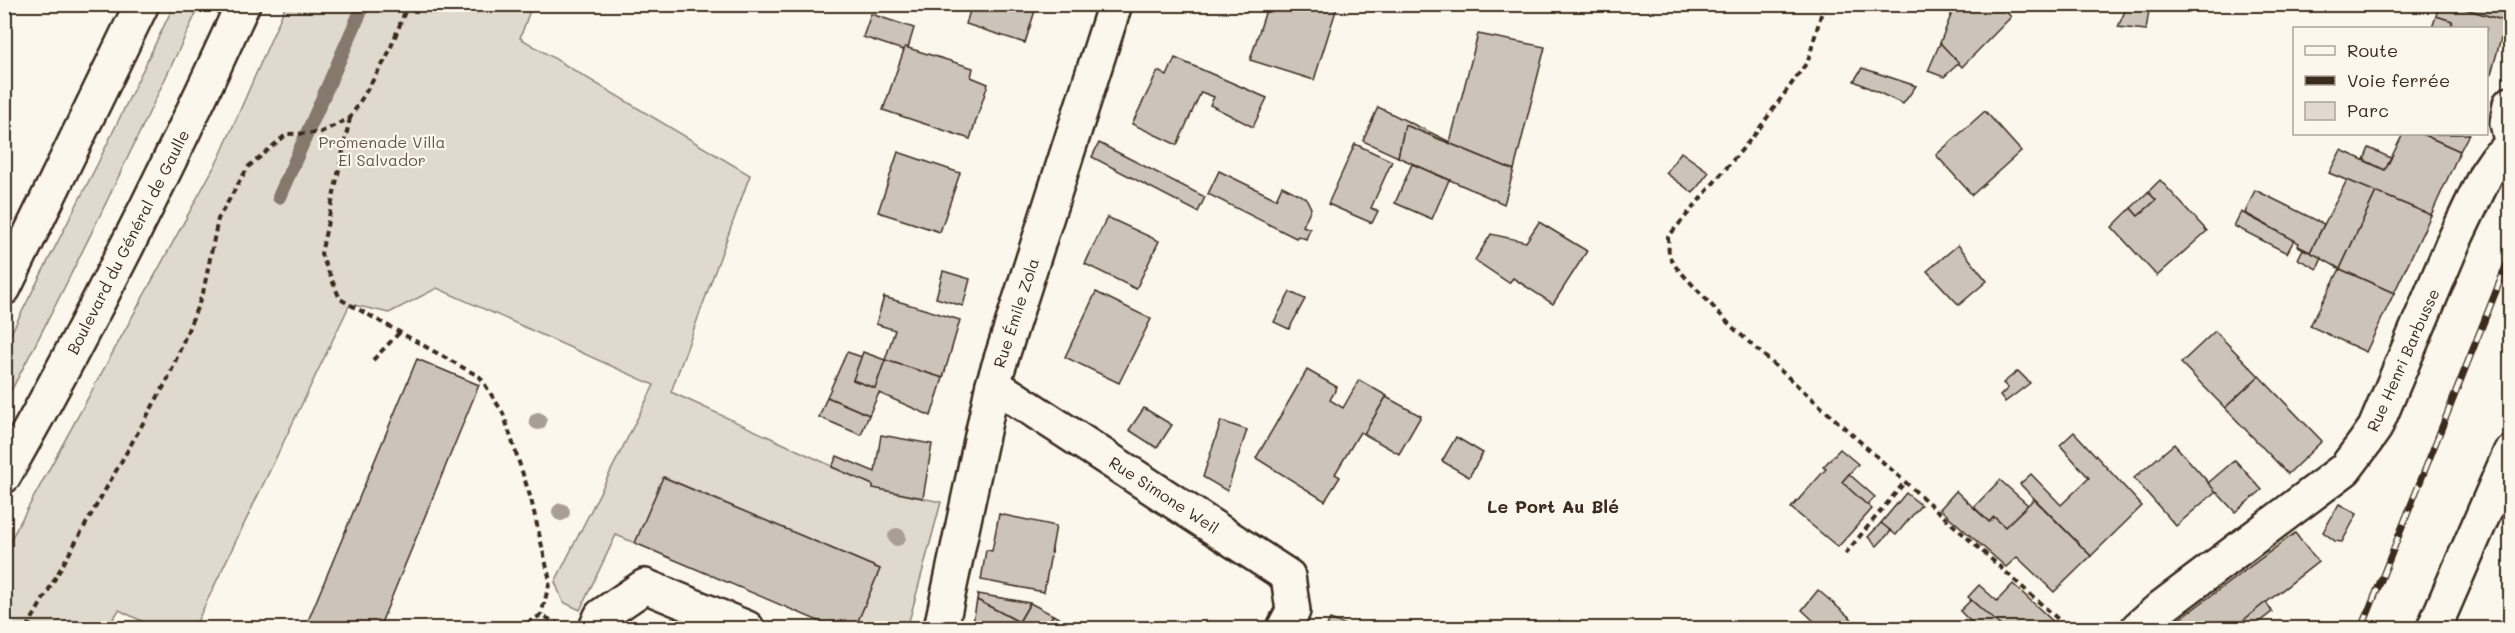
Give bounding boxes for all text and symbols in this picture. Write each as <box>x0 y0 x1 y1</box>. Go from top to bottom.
legend <box>2293 27 2488 135</box>
text: Route <box>2347 38 2398 62</box>
text: Voie ferrée <box>2347 68 2450 92</box>
text: Parc <box>2347 98 2389 122</box>
street label: Boulevard du Général de Gaulle <box>62 126 193 358</box>
park label: Promenade Villa El Salvador <box>318 131 446 170</box>
street label: Rue Émile Zola <box>988 255 1043 370</box>
street label: Rue Henri Barbusse <box>2362 285 2444 435</box>
street label: Rue Simone Weil <box>1105 451 1223 538</box>
district label: Le Port Au Blé <box>1487 494 1619 518</box>

